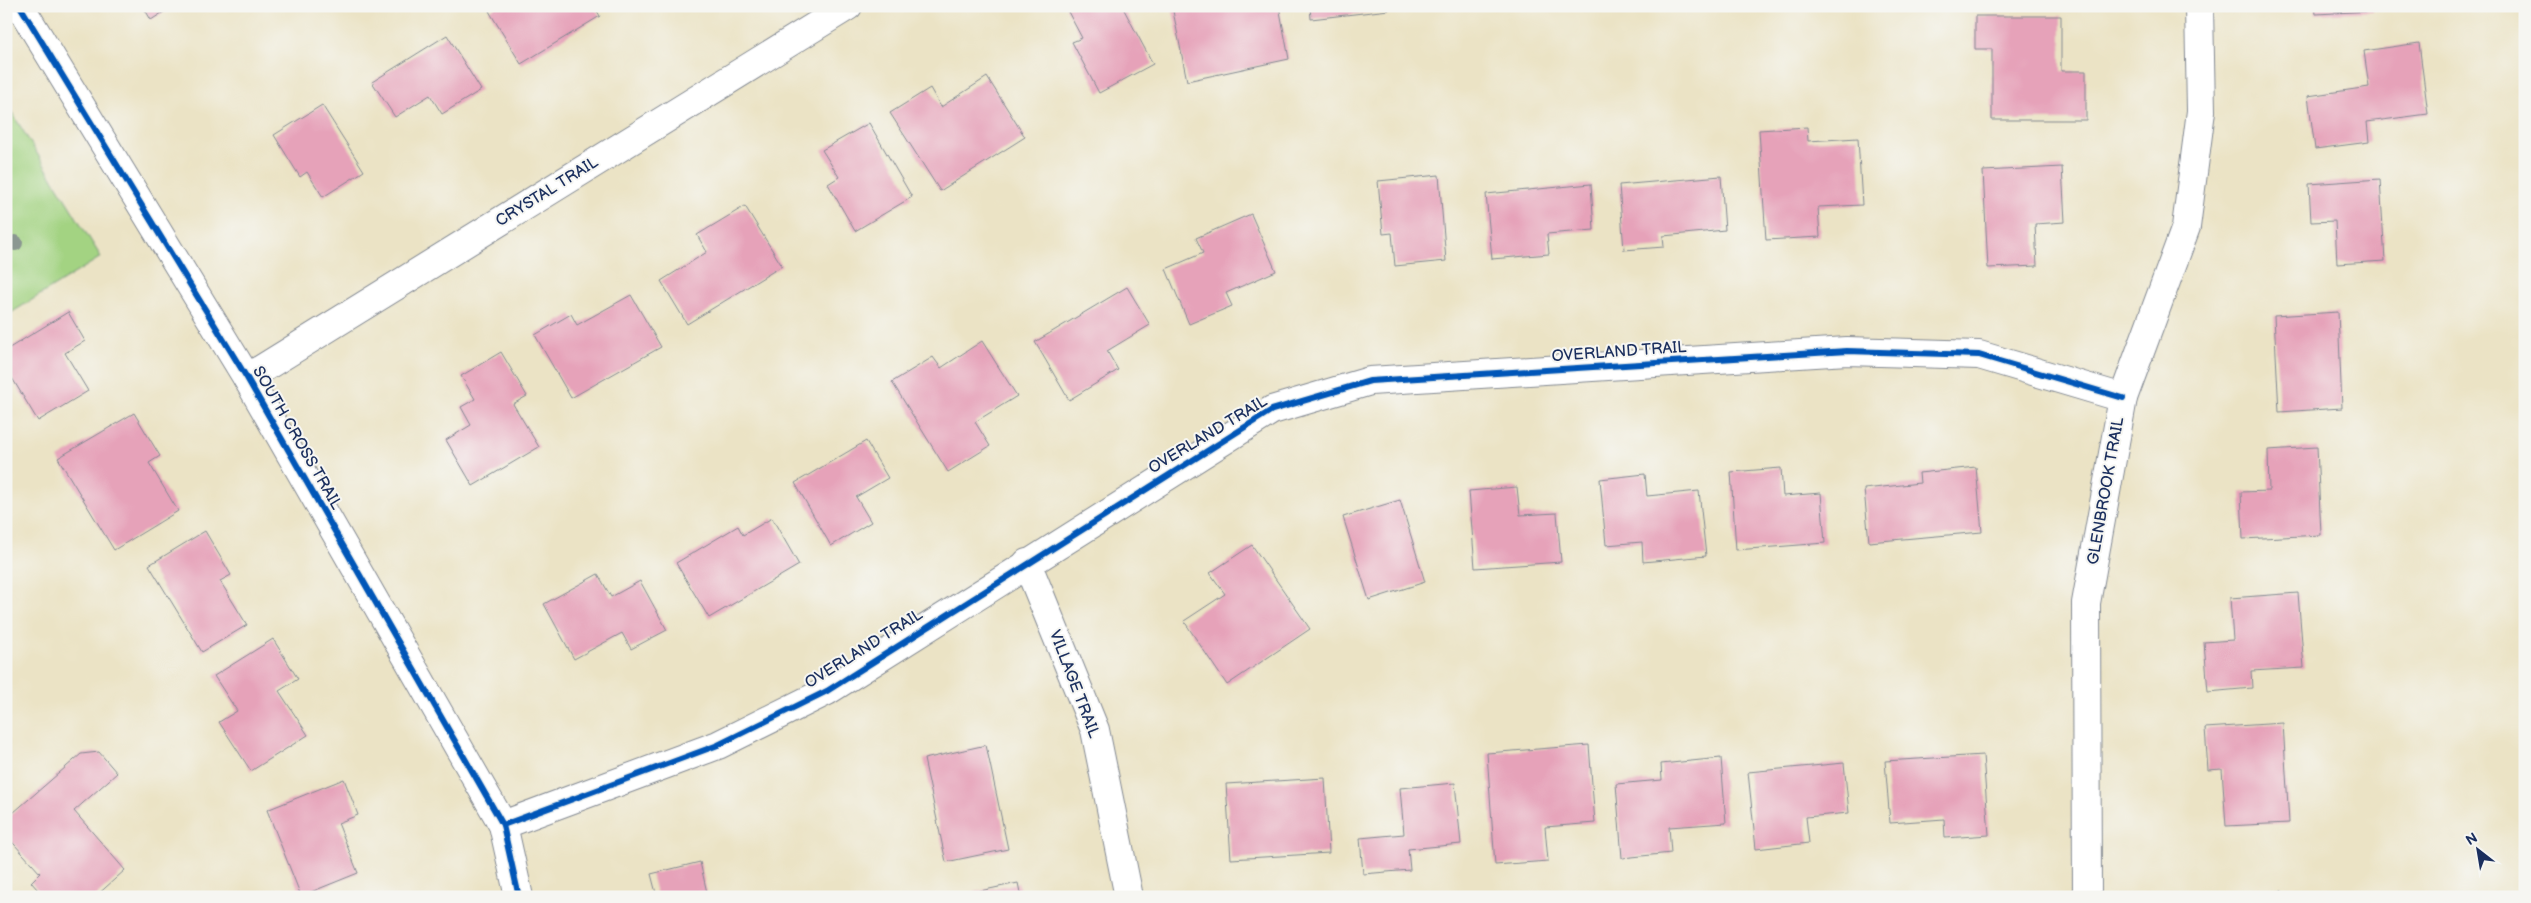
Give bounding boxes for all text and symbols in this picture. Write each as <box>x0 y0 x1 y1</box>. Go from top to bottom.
street label: CRYSTAL TRAIL <box>492 152 602 231</box>
street label: OVERLAND TRAIL <box>1551 338 1688 366</box>
street label: SOUTH CROSS TRAIL <box>248 363 346 514</box>
street label: OVERLAND TRAIL <box>1145 392 1271 478</box>
street label: GLENBROOK TRAIL <box>2084 415 2128 566</box>
street label: OVERLAND TRAIL <box>802 605 927 693</box>
street label: VILLAGE TRAIL <box>1045 627 1104 741</box>
north arrow <box>2454 826 2504 876</box>
text: N <box>2463 829 2480 849</box>

